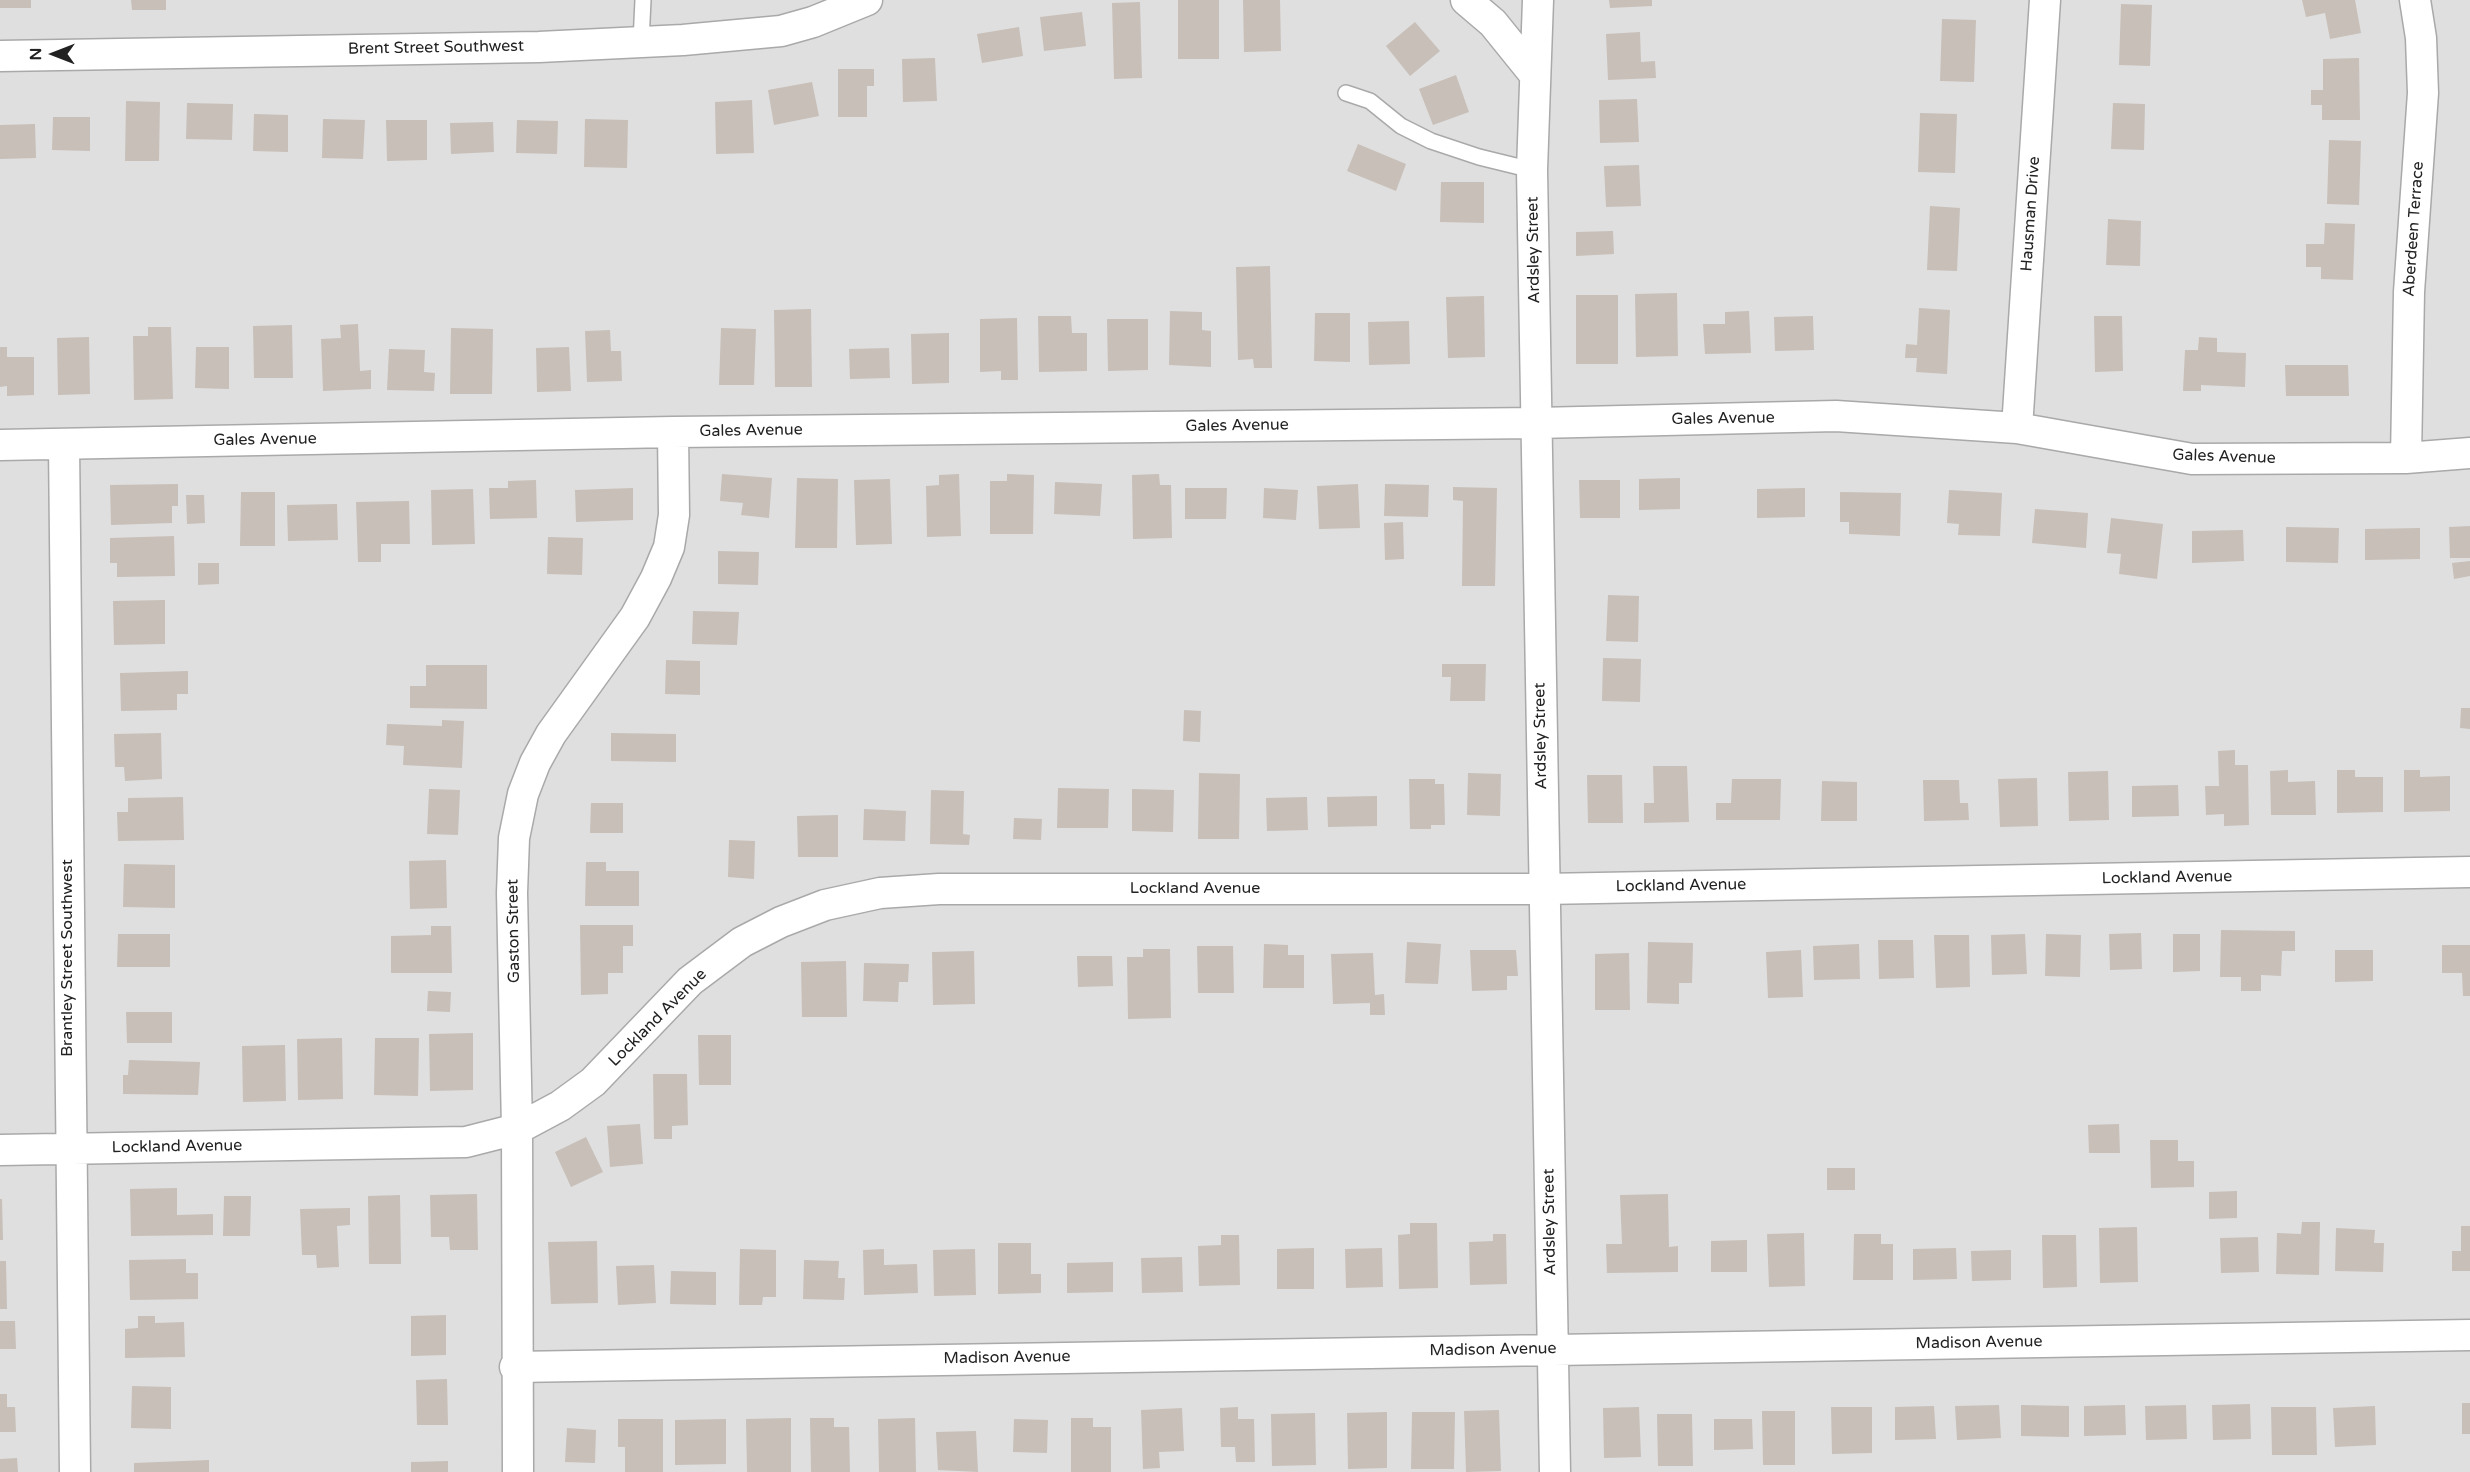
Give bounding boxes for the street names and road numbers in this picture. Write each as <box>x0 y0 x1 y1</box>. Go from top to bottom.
street label: Brent Street Southwest <box>348 37 524 59</box>
street label: Hausman Drive <box>2017 156 2045 272</box>
street label: Aberdeen Terrace <box>2400 161 2428 297</box>
street label: Ardsley Street <box>1523 196 1545 304</box>
street label: Gales Avenue <box>1671 409 1775 429</box>
street label: Gales Avenue <box>1185 416 1289 436</box>
street label: Gales Avenue <box>699 421 803 441</box>
street label: Gales Avenue <box>213 430 317 450</box>
street label: Gales Avenue <box>2172 446 2276 468</box>
street label: Ardsley Street <box>1530 682 1552 790</box>
street label: Brantley Street Southwest <box>58 859 78 1057</box>
street label: Lockland Avenue <box>2102 867 2232 889</box>
street label: Lockland Avenue <box>1616 875 1746 897</box>
street label: Gaston Street <box>503 879 525 983</box>
street label: Lockland Avenue <box>1130 879 1260 899</box>
street label: Lockland Avenue <box>605 965 711 1071</box>
street label: Lockland Avenue <box>112 1136 242 1158</box>
street label: Ardsley Street <box>1539 1168 1561 1276</box>
street label: Madison Avenue <box>1915 1332 2043 1354</box>
street label: Madison Avenue <box>1429 1339 1557 1361</box>
street label: Madison Avenue <box>943 1347 1071 1369</box>

